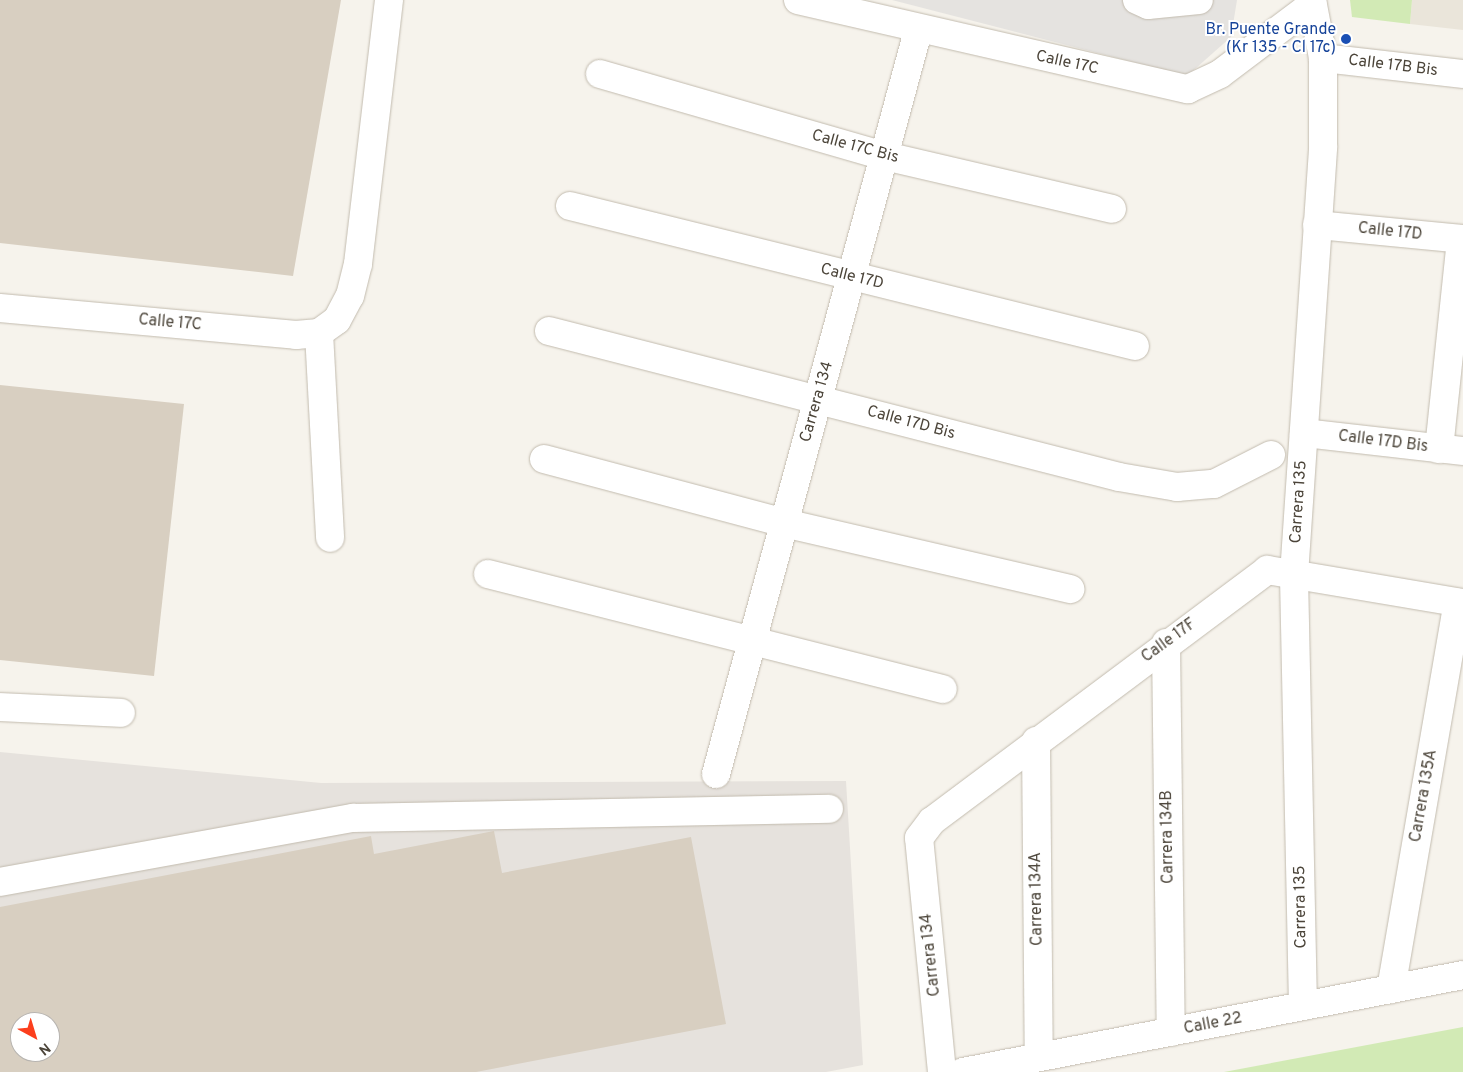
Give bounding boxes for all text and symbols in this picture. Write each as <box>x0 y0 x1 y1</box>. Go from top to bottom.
place label: Br. Puente Grande (Kr 135 - Cl 17c) <box>1205 20 1336 58</box>
marker: Br. Puente Grande (Kr 135 - Cl 17c) <box>1340 33 1352 45</box>
street label: Calle 17C <box>1034 47 1100 79</box>
street label: Calle 17B Bis <box>1347 51 1439 81</box>
street label: Calle 17C Bis <box>809 126 901 168</box>
street label: Calle 17D <box>1357 219 1423 245</box>
street label: Calle 17D <box>818 260 886 294</box>
street label: Calle 17C <box>138 311 202 335</box>
street label: Carrera 134 <box>796 359 838 445</box>
street label: Calle 17D Bis <box>865 402 957 444</box>
street label: Calle 17D Bis <box>1337 427 1429 457</box>
street label: Carrera 135 <box>1287 460 1311 544</box>
street label: Calle 17F <box>1138 615 1200 667</box>
street label: Carrera 135A <box>1406 748 1442 844</box>
street label: Carrera 134B <box>1158 790 1178 884</box>
street label: Carrera 134A <box>1027 852 1047 946</box>
street label: Carrera 135 <box>1291 865 1311 949</box>
street label: Carrera 134 <box>917 913 945 997</box>
street label: Calle 22 <box>1182 1009 1244 1039</box>
north arrow <box>10 1012 60 1062</box>
text: N <box>35 1038 53 1058</box>

